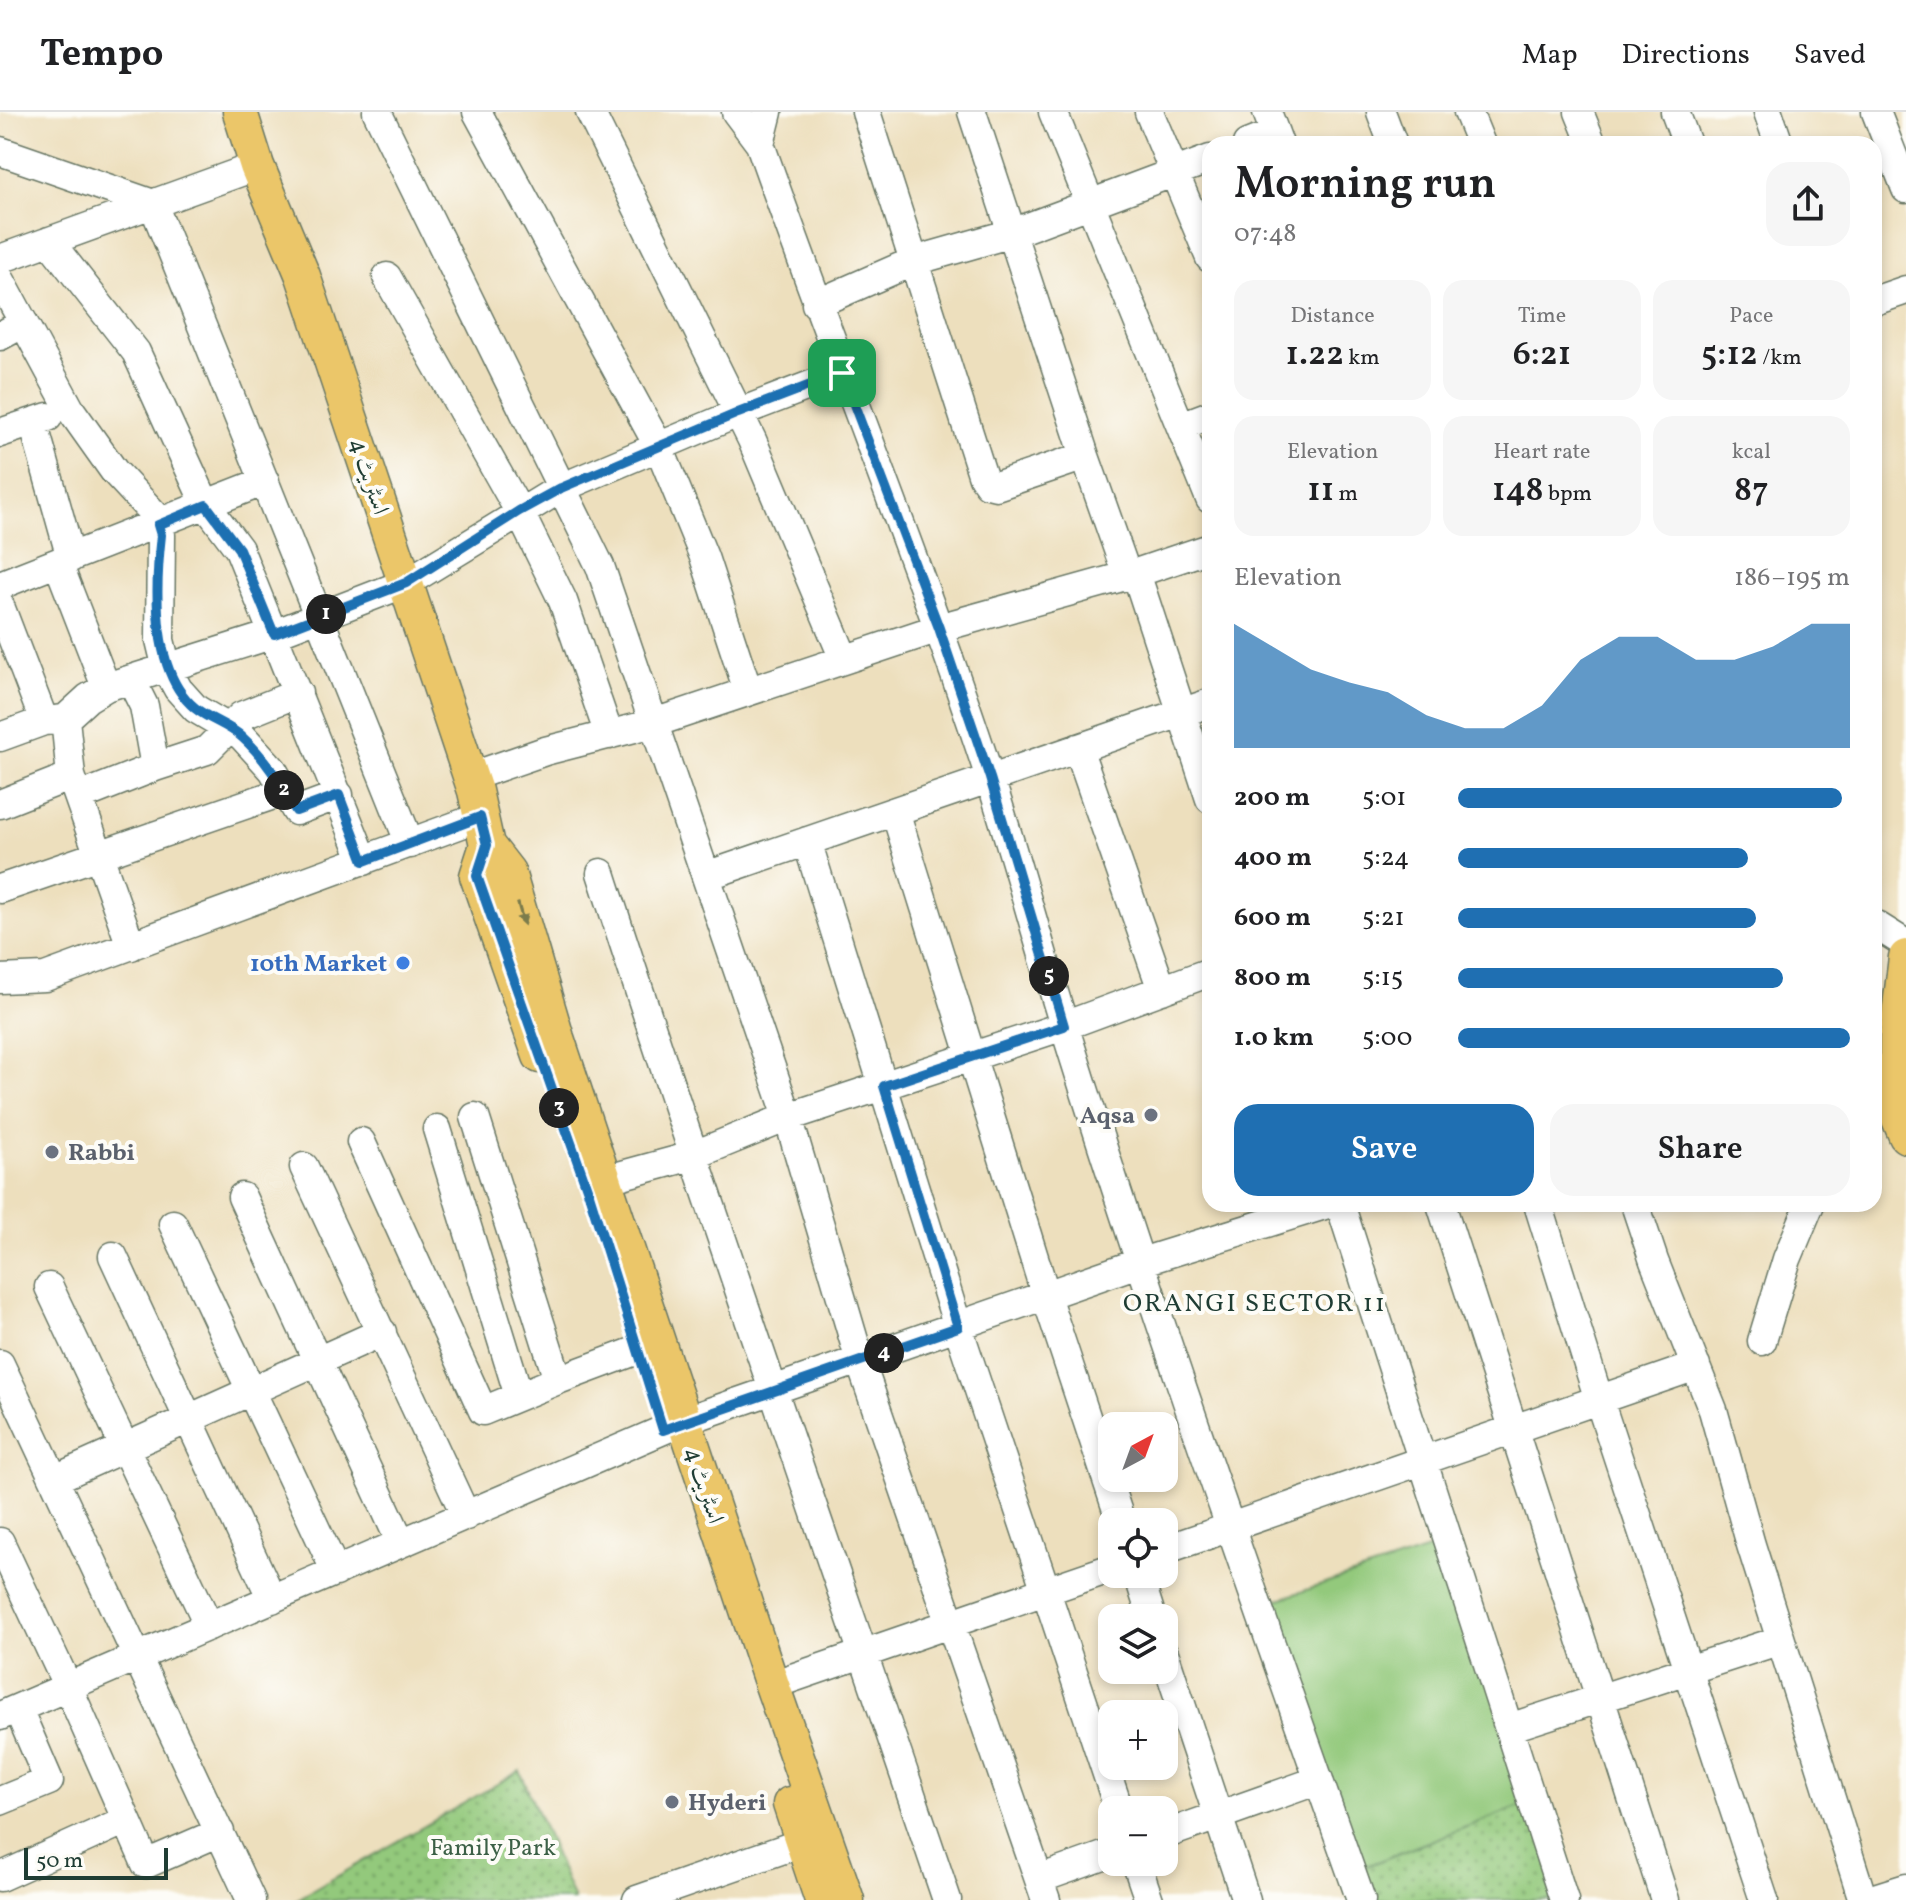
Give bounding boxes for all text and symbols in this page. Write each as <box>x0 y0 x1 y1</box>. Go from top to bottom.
text: Tempo <box>40 29 164 82</box>
text: Map <box>1522 36 1578 75</box>
text: Directions <box>1622 36 1750 75</box>
text: Saved <box>1794 36 1866 75</box>
text: Morning run <box>1234 155 1496 216</box>
button: share <box>1766 162 1850 246</box>
text: 07:48 <box>1234 216 1297 252</box>
text: Distance <box>1291 301 1375 332</box>
text: Time <box>1518 301 1566 332</box>
text: Pace <box>1729 301 1773 332</box>
text: 1.22 <box>1286 332 1344 379</box>
text: 6:21 <box>1513 332 1571 379</box>
text: 5:12 <box>1701 332 1758 379</box>
pin <box>808 339 876 407</box>
text: km <box>1344 343 1380 374</box>
text: /km <box>1758 343 1802 374</box>
icon: arrive <box>820 351 864 395</box>
street label: اسٹریٹ 4 <box>340 434 396 519</box>
text: Elevation <box>1287 437 1378 468</box>
text: Heart rate <box>1493 437 1591 468</box>
text: kcal <box>1732 437 1771 468</box>
text: 11 <box>1307 468 1334 515</box>
text: 148 <box>1492 468 1544 515</box>
text: 87 <box>1734 468 1769 515</box>
text: m <box>1334 479 1358 510</box>
text: bpm <box>1544 479 1592 510</box>
text: Elevation <box>1234 560 1342 596</box>
text: 186–195 m <box>1734 560 1850 596</box>
pin: 1 <box>306 594 346 634</box>
text: 1 <box>322 598 330 629</box>
pin: 2 <box>264 770 304 810</box>
text: 2 <box>278 774 290 805</box>
text: 200 m <box>1234 780 1310 816</box>
text: 5:01 <box>1362 780 1406 816</box>
text: 400 m <box>1234 840 1312 876</box>
text: 5:24 <box>1362 840 1409 876</box>
text: 600 m <box>1234 900 1311 936</box>
text: 5:21 <box>1362 900 1405 936</box>
one-way arrow <box>515 903 528 927</box>
place label: 10th Market <box>250 948 387 982</box>
marker: 10th Market <box>394 954 412 972</box>
pin: 5 <box>1029 956 1069 996</box>
text: 5 <box>1044 960 1054 991</box>
text: 800 m <box>1234 960 1311 996</box>
text: 5:15 <box>1362 960 1403 996</box>
text: 1.0 km <box>1234 1020 1314 1056</box>
text: 5:00 <box>1362 1020 1412 1056</box>
pin: 3 <box>539 1088 579 1128</box>
text: 3 <box>553 1092 565 1123</box>
place label: Aqsa <box>1080 1100 1135 1134</box>
button: Save <box>1234 1104 1534 1196</box>
button: Share <box>1550 1104 1850 1196</box>
marker: Aqsa <box>1142 1106 1160 1124</box>
place label: Rabbi <box>68 1137 135 1171</box>
marker: Rabbi <box>43 1143 61 1161</box>
district label: ORANGI SECTOR 11 <box>1123 1286 1387 1322</box>
pin: 4 <box>864 1333 904 1373</box>
text: 4 <box>877 1337 891 1368</box>
north arrow <box>1098 1412 1178 1492</box>
map controls <box>1098 1412 1178 1876</box>
street label: اسٹریٹ 4 <box>675 1443 731 1528</box>
button: locate <box>1098 1508 1178 1588</box>
button: layers <box>1098 1604 1178 1684</box>
button: + <box>1098 1700 1178 1780</box>
place label: Hyderi <box>688 1787 767 1821</box>
marker: Hyderi <box>663 1793 681 1811</box>
button: − <box>1098 1796 1178 1876</box>
park label: Family Park <box>430 1832 556 1866</box>
scale bar <box>24 1844 168 1880</box>
text: 50 m <box>36 1846 83 1877</box>

